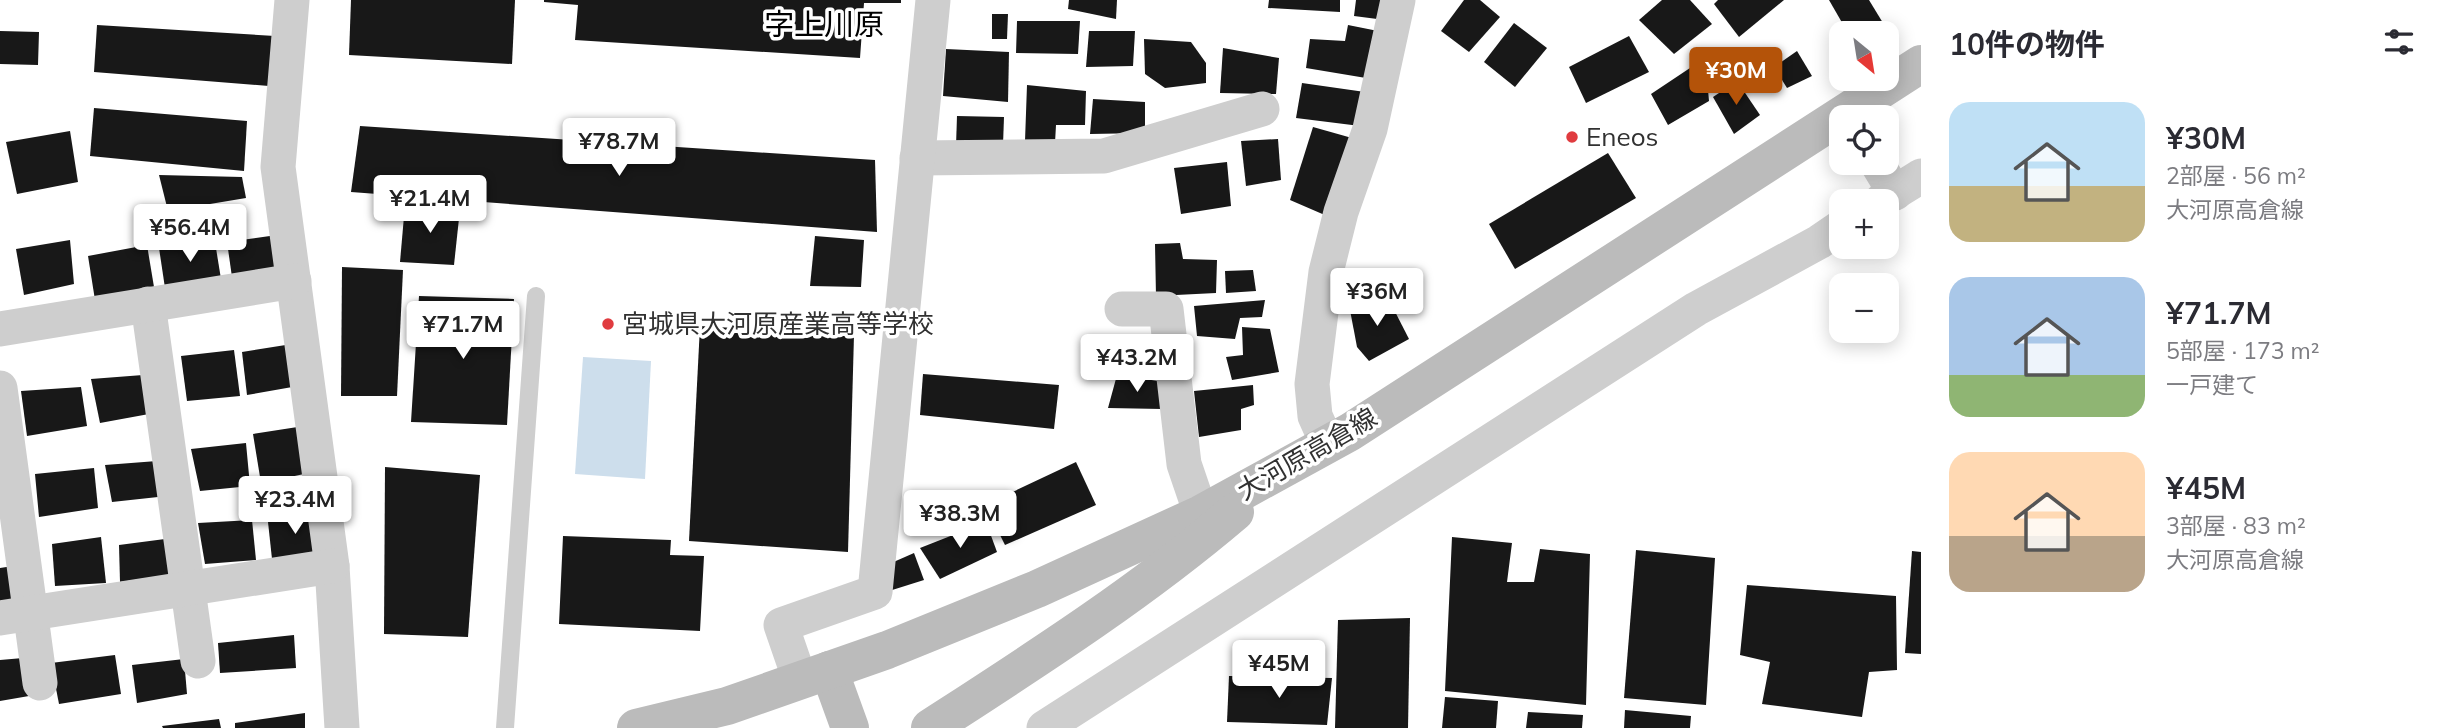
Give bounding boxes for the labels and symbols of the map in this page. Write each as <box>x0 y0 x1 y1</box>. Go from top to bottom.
district label: 字上川原 <box>764 5 884 43</box>
north arrow <box>1829 21 1899 91</box>
pin: ¥30M <box>1695 48 1777 107</box>
pin: ¥78.7M <box>562 118 676 178</box>
place label: Eneos <box>1586 120 1658 153</box>
marker: Eneos <box>1564 129 1580 145</box>
pin: ¥21.4M <box>373 176 487 235</box>
pin: ¥56.4M <box>133 204 247 264</box>
pin: ¥36M <box>1336 268 1418 328</box>
pin: ¥71.7M <box>406 302 520 361</box>
place label: 宮城県大河原産業高等学校 <box>622 307 934 340</box>
marker: 宮城県大河原産業高等学校 <box>600 316 616 332</box>
pin: ¥43.2M <box>1080 334 1194 394</box>
street label: 大河原高倉線 <box>1231 400 1383 507</box>
pin: ¥23.4M <box>238 476 352 536</box>
pin: ¥38.3M <box>903 490 1017 550</box>
pin: ¥45M <box>1238 640 1320 700</box>

